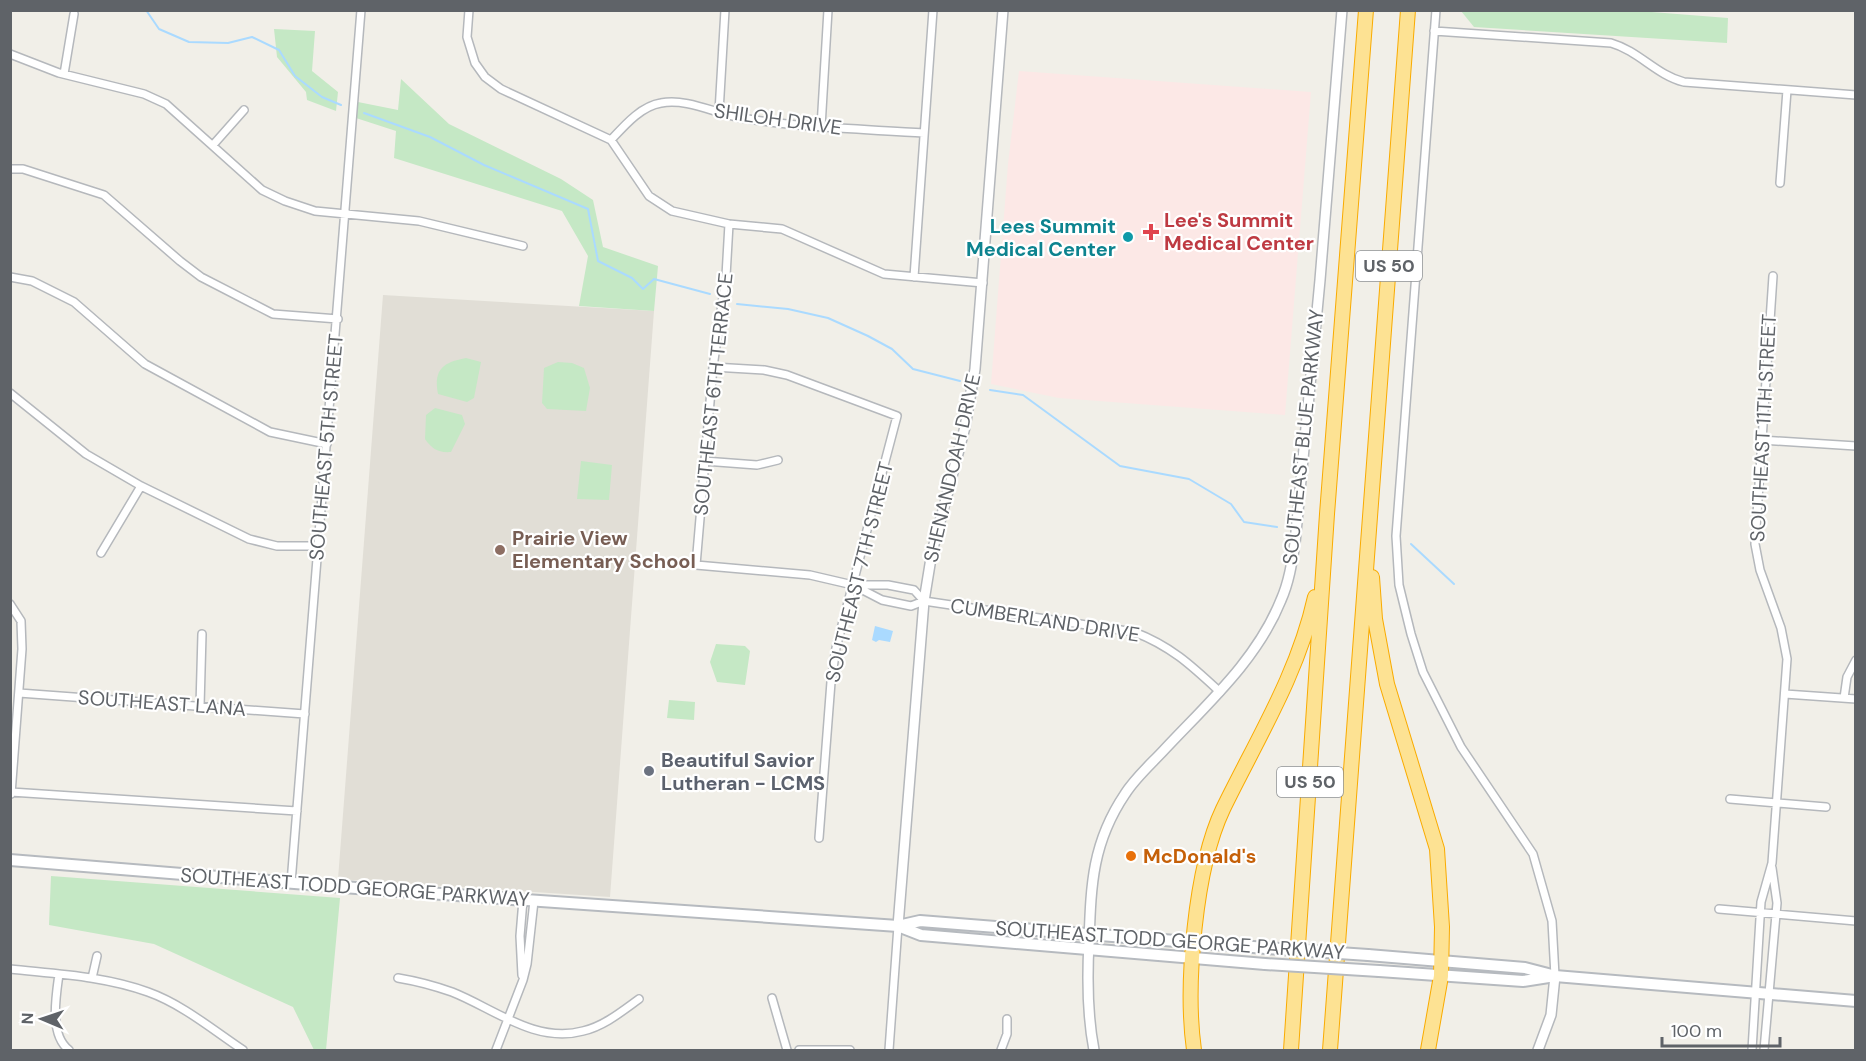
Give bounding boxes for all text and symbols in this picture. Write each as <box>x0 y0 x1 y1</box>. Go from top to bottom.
street label: SHILOH DRIVE <box>713 97 843 141</box>
place label: Lee's Summit Medical Center <box>1164 207 1314 256</box>
place label: Lees Summit Medical Center <box>966 213 1116 262</box>
marker: Lee's Summit Medical Center <box>1142 223 1160 241</box>
marker: Lees Summit Medical Center <box>1121 230 1135 244</box>
road number: US 50 <box>1356 251 1422 281</box>
street label: SOUTHEAST 6TH TERRACE <box>687 271 739 517</box>
street label: SOUTHEAST BLUE PARKWAY <box>1277 307 1329 566</box>
street label: SOUTHEAST 11TH STREET <box>1744 313 1782 543</box>
street label: SOUTHEAST 5TH STREET <box>303 332 349 562</box>
street label: SHENANDOAH DRIVE <box>918 371 986 565</box>
street label: SOUTHEAST 7TH STREET <box>819 459 899 685</box>
place label: Prairie View Elementary School <box>512 525 696 574</box>
marker: Prairie View Elementary School <box>493 543 507 557</box>
street label: CUMBERLAND DRIVE <box>949 592 1141 648</box>
street label: SOUTHEAST LANA <box>77 684 247 722</box>
place label: Beautiful Savior Lutheran - LCMS <box>661 747 825 796</box>
marker: Beautiful Savior Lutheran - LCMS <box>642 764 656 778</box>
road number: US 50 <box>1277 767 1343 797</box>
place label: McDonald's <box>1143 843 1256 869</box>
marker: McDonald's <box>1124 849 1138 863</box>
street label: SOUTHEAST TODD GEORGE PARKWAY <box>180 862 531 912</box>
street label: SOUTHEAST TODD GEORGE PARKWAY <box>995 915 1346 965</box>
north arrow <box>12 989 72 1049</box>
scale bar <box>1662 1010 1780 1048</box>
text: N <box>17 1012 38 1025</box>
text: 100 m <box>1671 1019 1722 1043</box>

